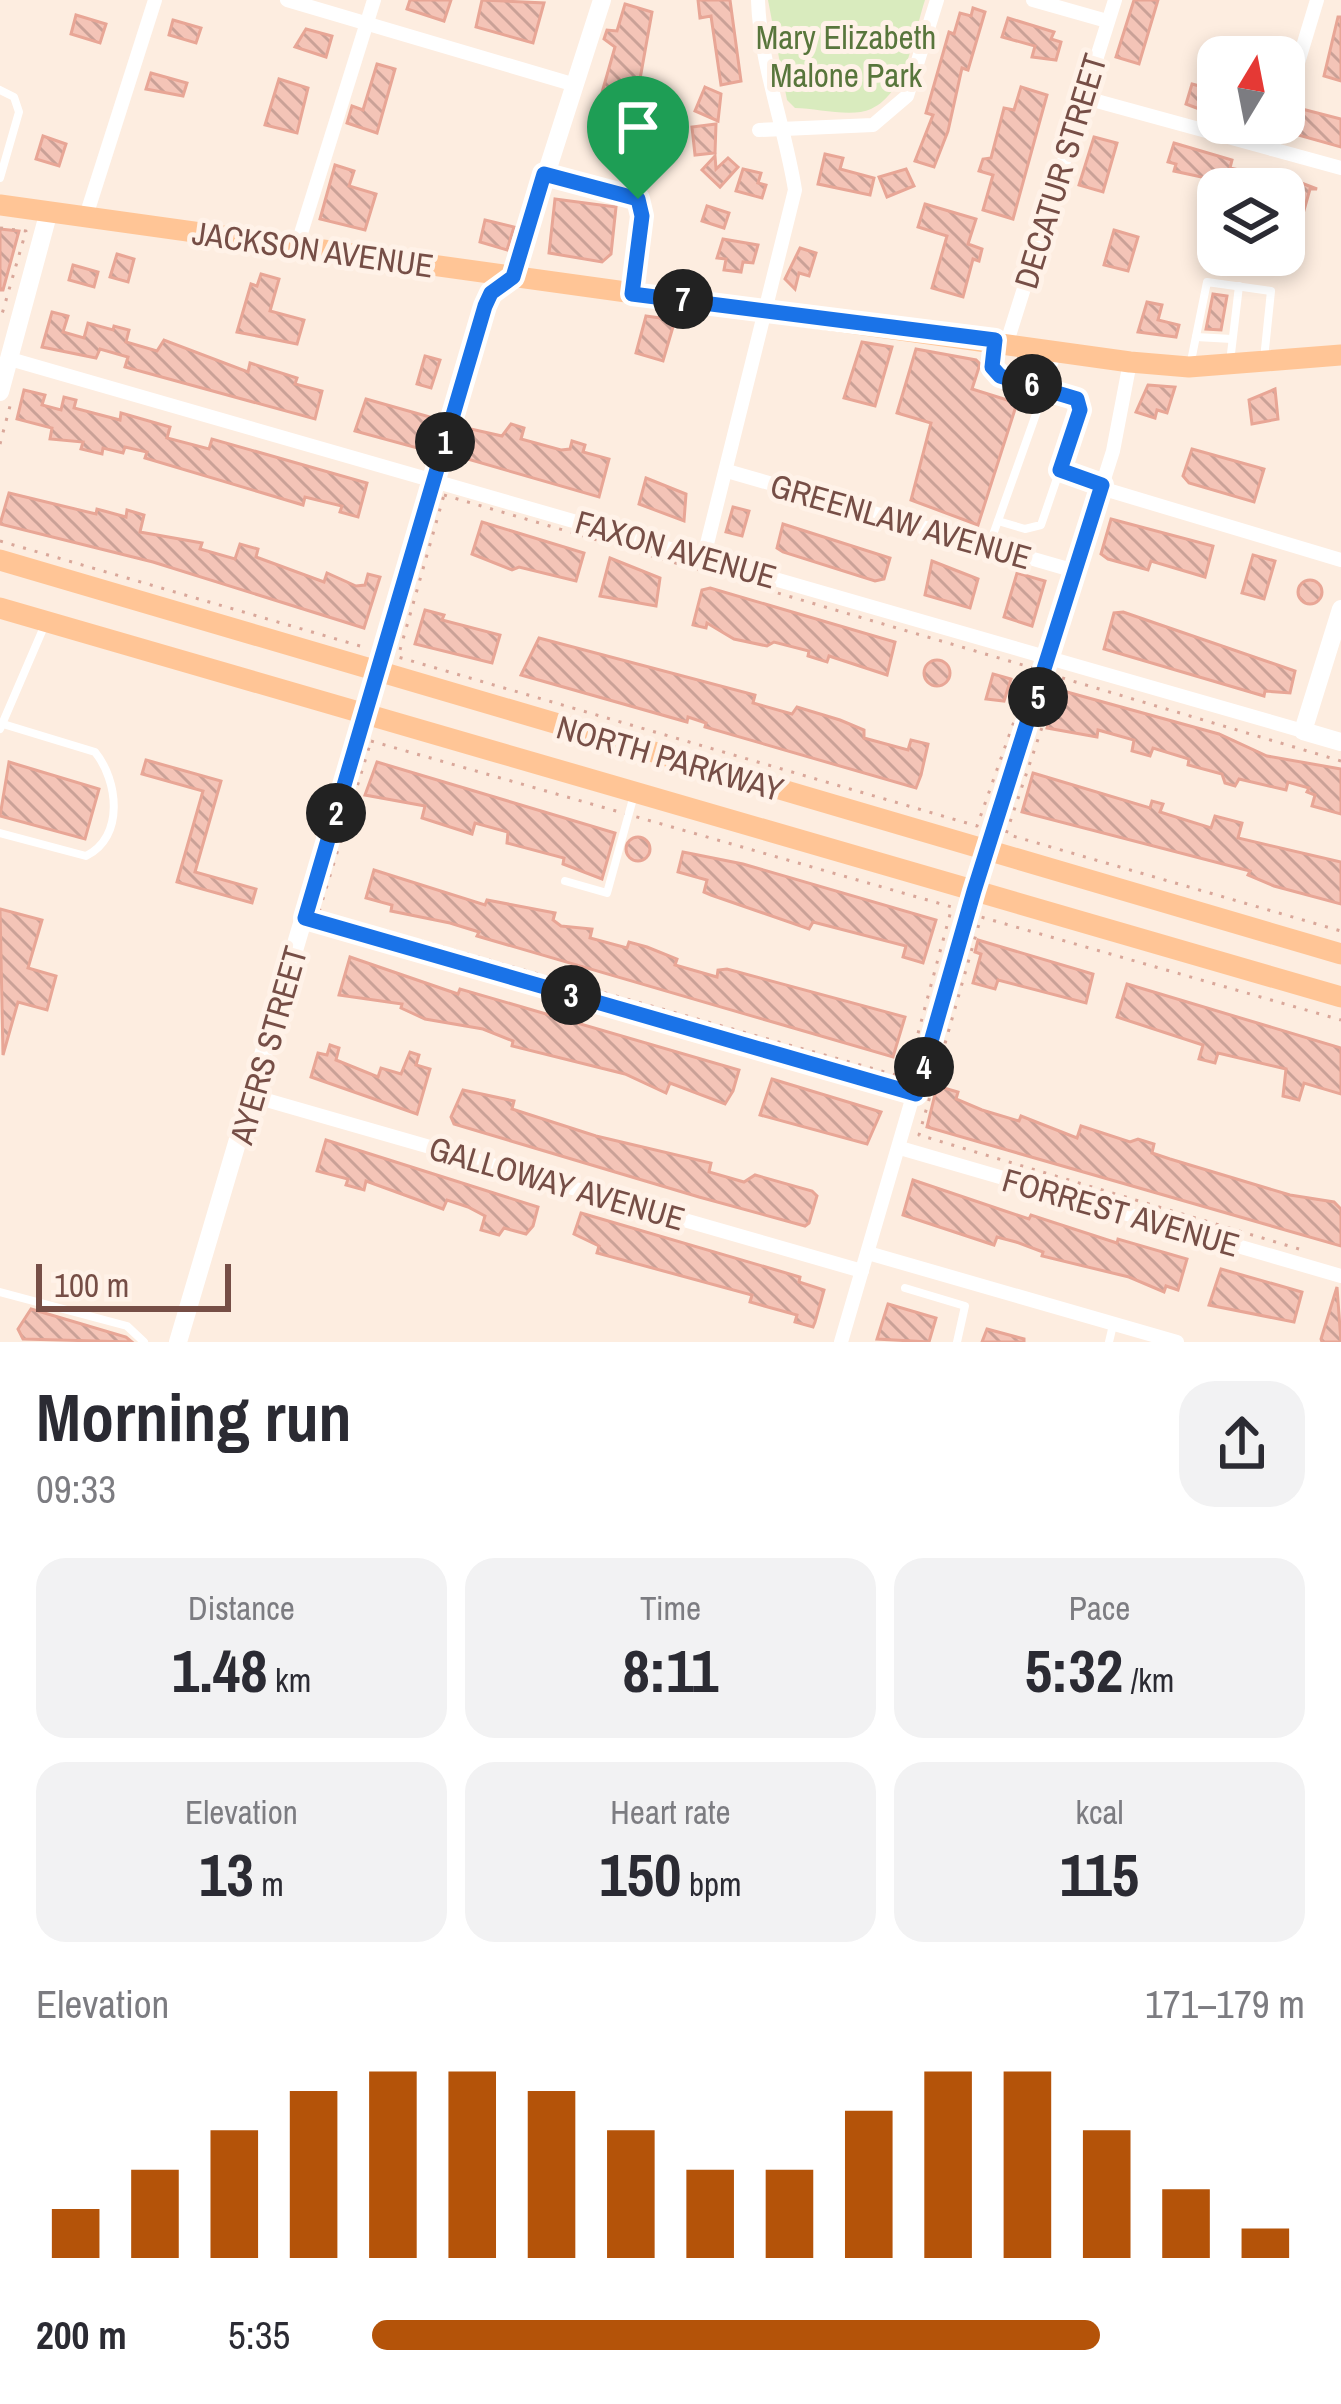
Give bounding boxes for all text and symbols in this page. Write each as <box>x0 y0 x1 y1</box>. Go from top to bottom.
park label: Mary Elizabeth Malone Park <box>756 15 936 97</box>
north arrow <box>1197 36 1305 144</box>
map controls <box>1197 36 1305 276</box>
street label: DECATUR STREET <box>1003 48 1117 294</box>
pin <box>587 76 689 199</box>
icon: arrive <box>605 94 671 160</box>
button: layers <box>1197 168 1305 276</box>
street label: JACKSON AVENUE <box>190 210 436 288</box>
pin: 7 <box>653 269 713 329</box>
text: 7 <box>675 277 691 321</box>
pin: 6 <box>1002 354 1062 414</box>
text: 6 <box>1024 362 1040 406</box>
pin: 1 <box>415 412 475 472</box>
text: 1 <box>437 420 453 464</box>
street label: GREENLAW AVENUE <box>766 463 1036 579</box>
street label: FAXON AVENUE <box>570 499 782 599</box>
pin: 5 <box>1008 667 1068 727</box>
text: 5 <box>1030 675 1046 719</box>
street label: NORTH PARKWAY <box>552 705 788 811</box>
pin: 2 <box>306 783 366 843</box>
text: 2 <box>328 791 344 835</box>
street label: AYERS STREET <box>218 941 317 1150</box>
pin: 3 <box>541 965 601 1025</box>
text: 3 <box>563 973 579 1017</box>
pin: 4 <box>894 1037 954 1097</box>
text: 4 <box>916 1045 932 1089</box>
street label: GALLOWAY AVENUE <box>424 1125 690 1241</box>
street label: FORREST AVENUE <box>998 1157 1244 1267</box>
scale bar <box>36 1258 231 1311</box>
text: 100 m <box>54 1263 129 1307</box>
text: Morning run <box>36 1373 352 1462</box>
button: share <box>1179 1381 1305 1507</box>
text: 09:33 <box>36 1463 116 1515</box>
text: Distance <box>188 1586 295 1630</box>
text: Time <box>640 1586 701 1630</box>
text: Pace <box>1069 1586 1130 1630</box>
text: 1.48 <box>172 1630 268 1711</box>
text: 8:11 <box>623 1630 718 1711</box>
text: 5:32 <box>1025 1630 1123 1711</box>
text: km <box>268 1658 311 1702</box>
text: /km <box>1123 1658 1174 1702</box>
text: Elevation <box>185 1790 298 1834</box>
text: Heart rate <box>610 1790 731 1834</box>
text: kcal <box>1075 1790 1124 1834</box>
text: 13 <box>199 1834 254 1915</box>
text: 150 <box>599 1834 681 1915</box>
text: 115 <box>1060 1834 1139 1915</box>
text: m <box>254 1862 284 1906</box>
text: bpm <box>681 1862 742 1906</box>
text: Elevation <box>36 1978 169 2030</box>
text: 171–179 m <box>1145 1978 1305 2030</box>
text: 200 m <box>36 2309 127 2361</box>
text: 5:35 <box>228 2309 290 2361</box>

